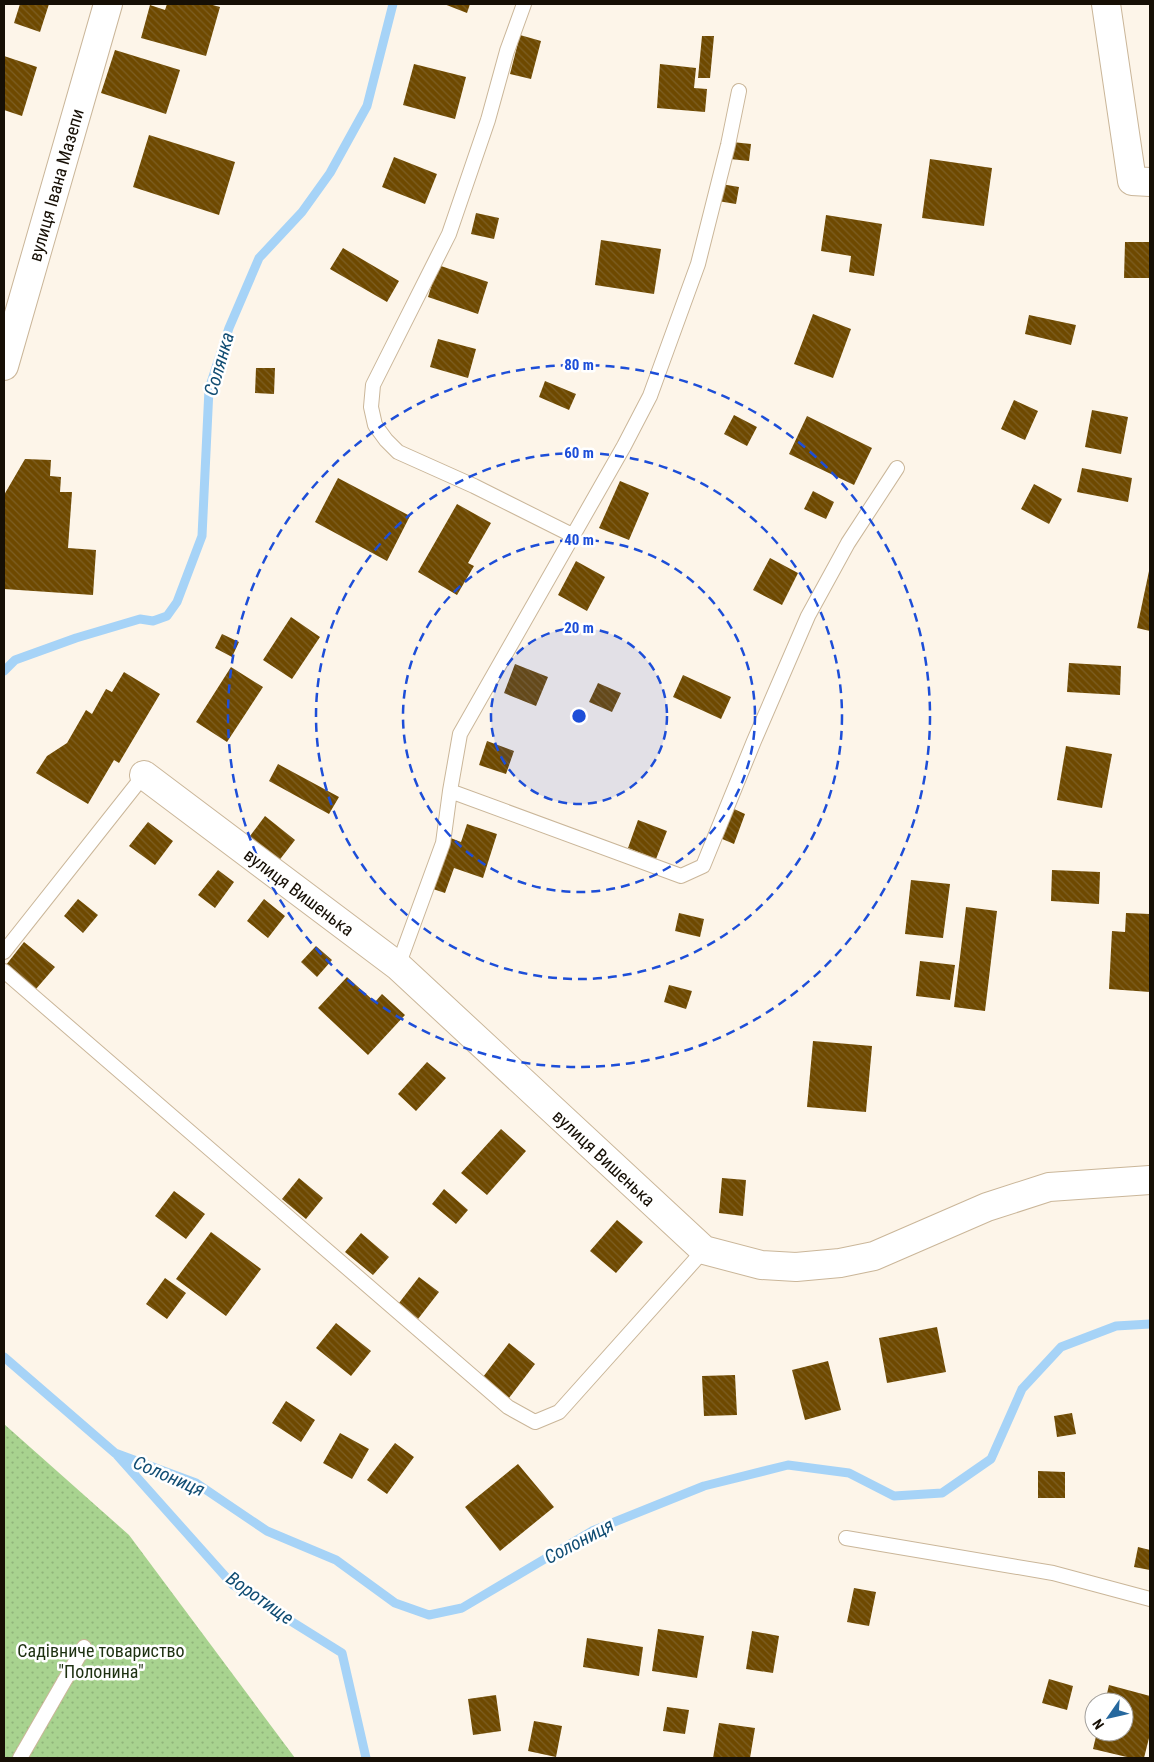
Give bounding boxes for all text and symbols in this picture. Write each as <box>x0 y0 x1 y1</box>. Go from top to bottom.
street label: вулиця Івана Мазепи <box>24 106 88 264</box>
water label: Солянка <box>199 330 239 398</box>
text: 80 m <box>564 356 594 374</box>
text: 60 m <box>564 444 594 462</box>
text: 40 m <box>564 531 594 549</box>
text: 20 m <box>564 619 594 637</box>
centre of rings <box>570 707 588 725</box>
street label: вулиця Вишенька <box>240 844 358 940</box>
street label: вулиця Вишенька <box>549 1105 659 1211</box>
water label: Солониця <box>130 1451 208 1501</box>
water label: Солониця <box>540 1513 618 1569</box>
water label: Воротище <box>222 1567 298 1629</box>
park label: Садівниче товариство "Полонина" <box>17 1640 185 1682</box>
north arrow <box>1084 1692 1134 1742</box>
text: N <box>1089 1716 1107 1732</box>

